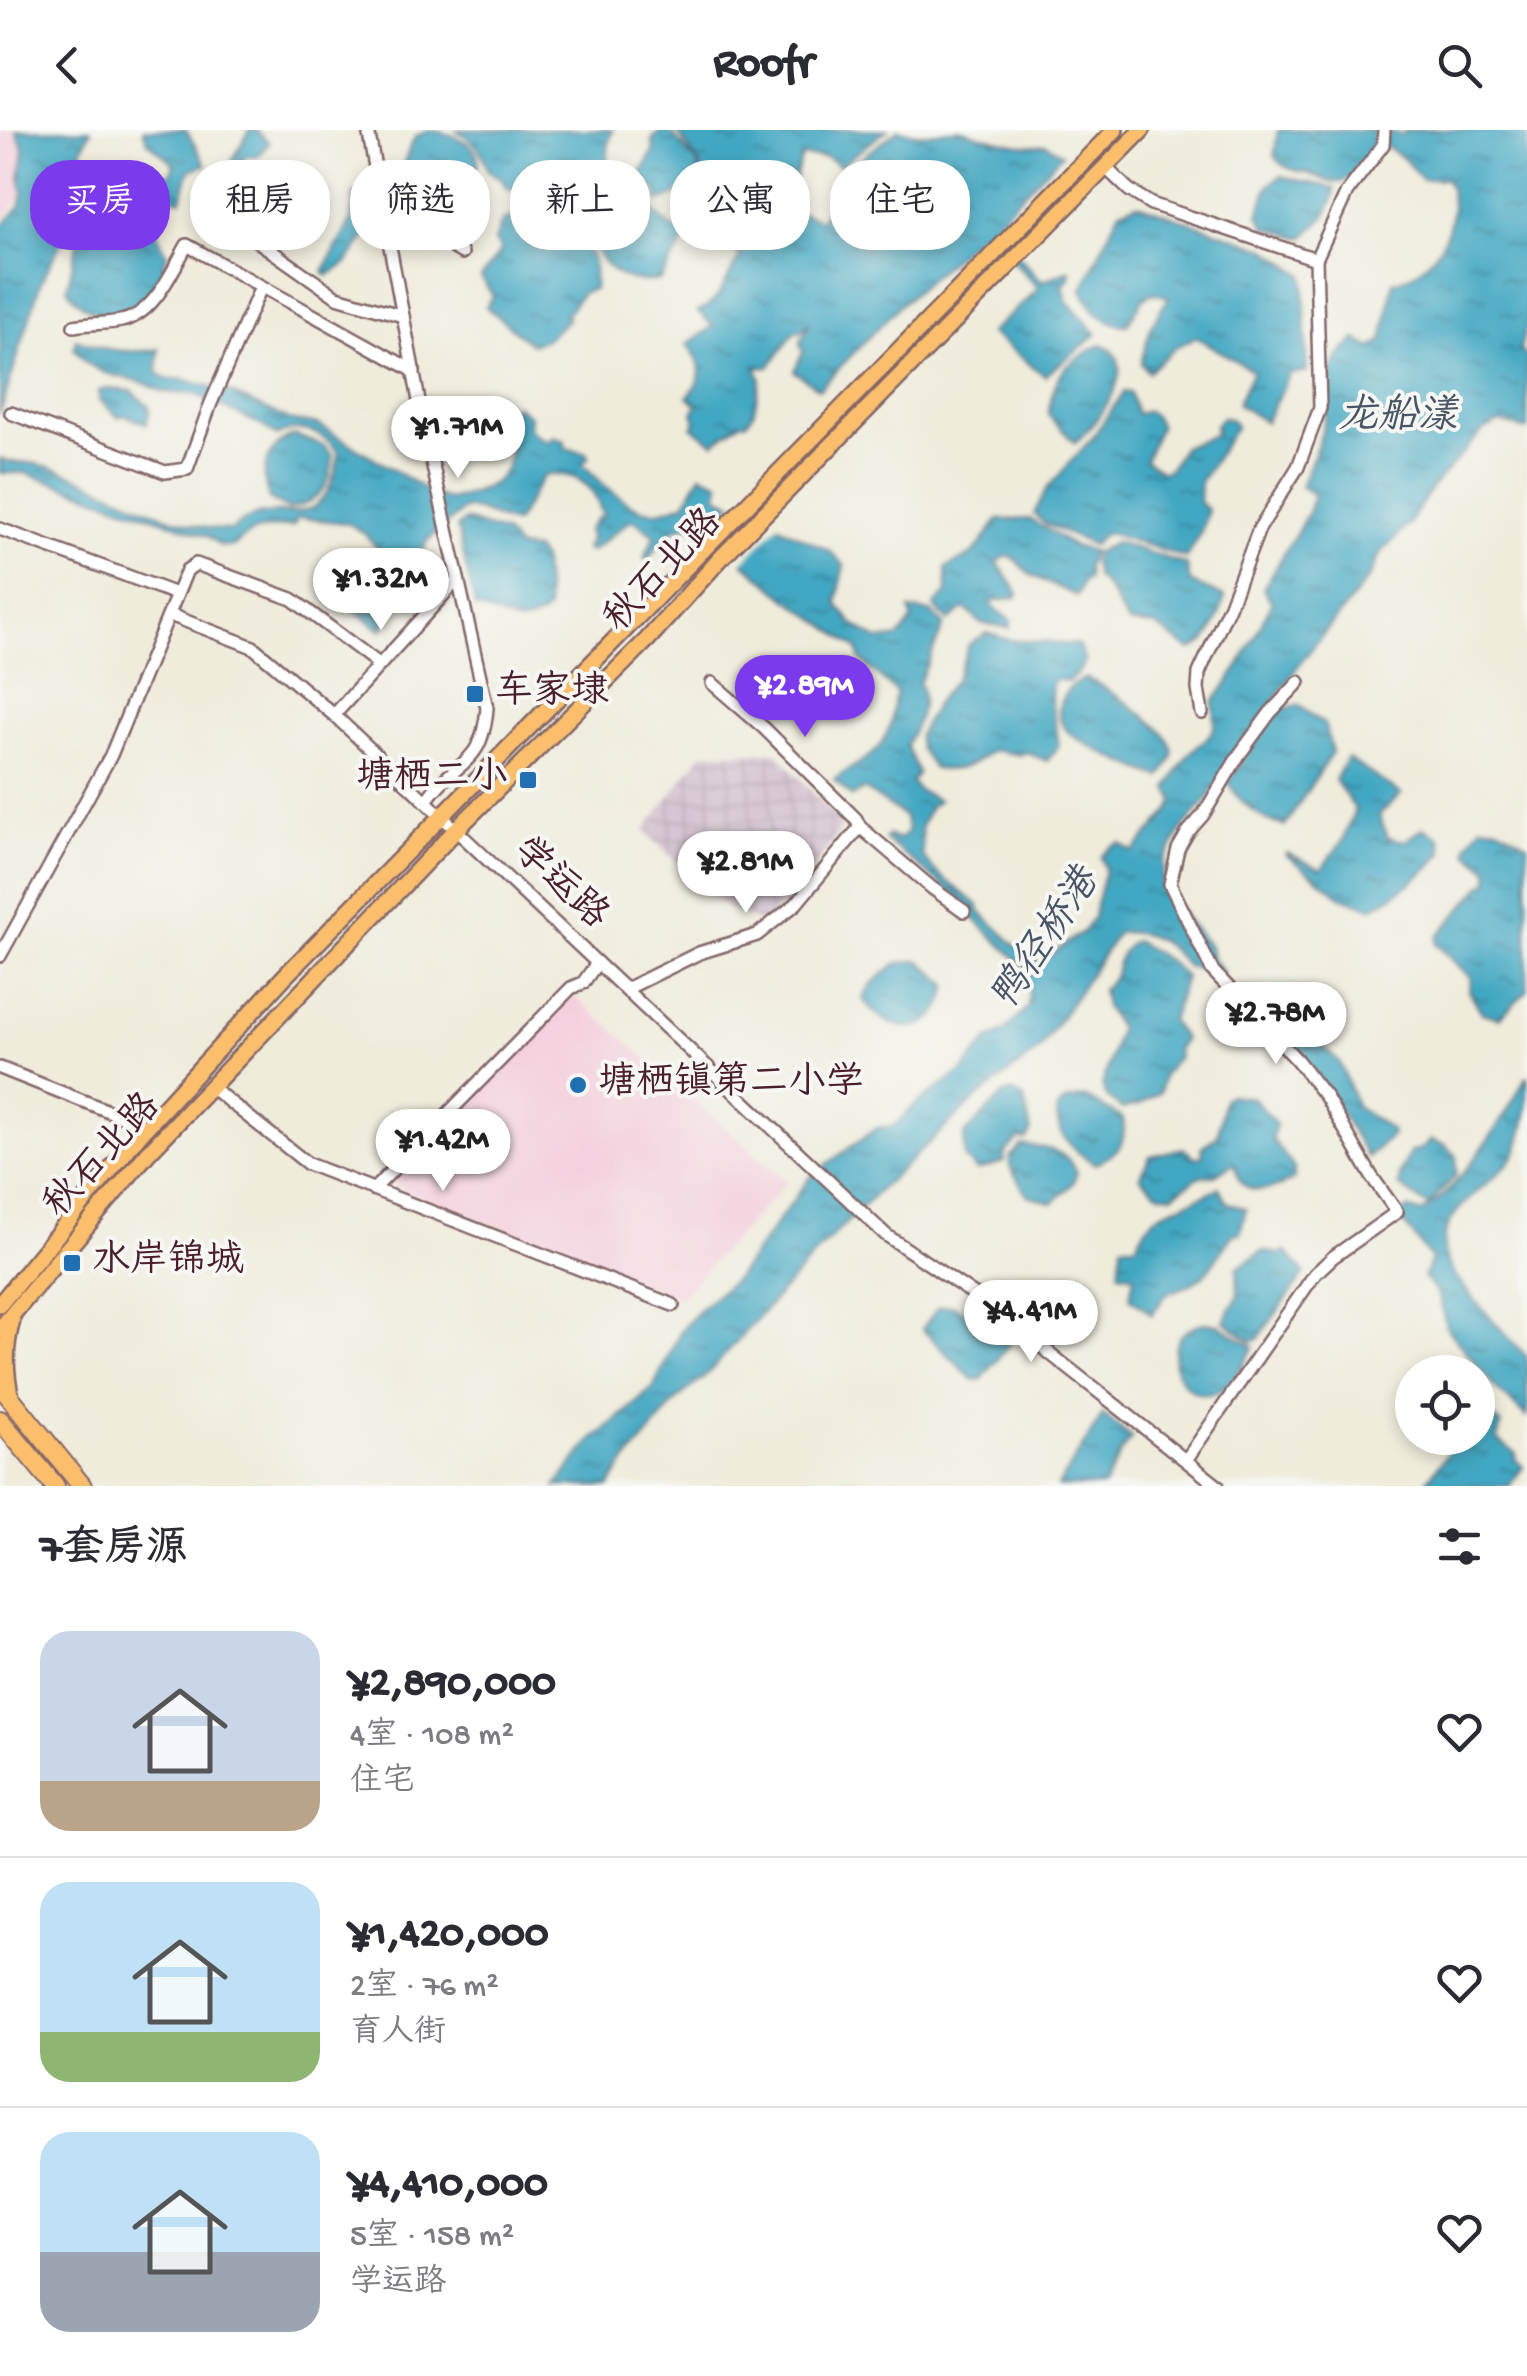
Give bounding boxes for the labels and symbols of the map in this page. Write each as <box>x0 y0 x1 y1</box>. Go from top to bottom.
water label: 龙船漾 <box>1338 393 1460 442</box>
pin: ¥1.71M <box>377 396 539 481</box>
street label: 秋石北路 <box>595 499 733 643</box>
pin: ¥1.32M <box>300 548 462 633</box>
pin: ¥2.89M <box>724 655 886 740</box>
place label: 车家埭 <box>495 669 609 716</box>
marker: 车家埭 <box>464 683 486 705</box>
place label: 塘栖二小 <box>356 756 508 802</box>
marker: 塘栖二小 <box>517 769 539 791</box>
street label: 学运路 <box>502 828 618 940</box>
pin: ¥2.81M <box>665 831 827 916</box>
water label: 鸭径桥港 <box>981 857 1113 1020</box>
pin: ¥2.78M <box>1195 982 1357 1067</box>
place label: 塘栖镇第二小学 <box>598 1060 864 1107</box>
marker: 塘栖镇第二小学 <box>567 1074 589 1096</box>
street label: 秋石北路 <box>35 1084 171 1228</box>
pin: ¥1.42M <box>362 1109 524 1194</box>
place label: 水岸锦城 <box>92 1239 244 1285</box>
marker: 水岸锦城 <box>61 1252 83 1274</box>
pin: ¥4.41M <box>950 1280 1112 1365</box>

